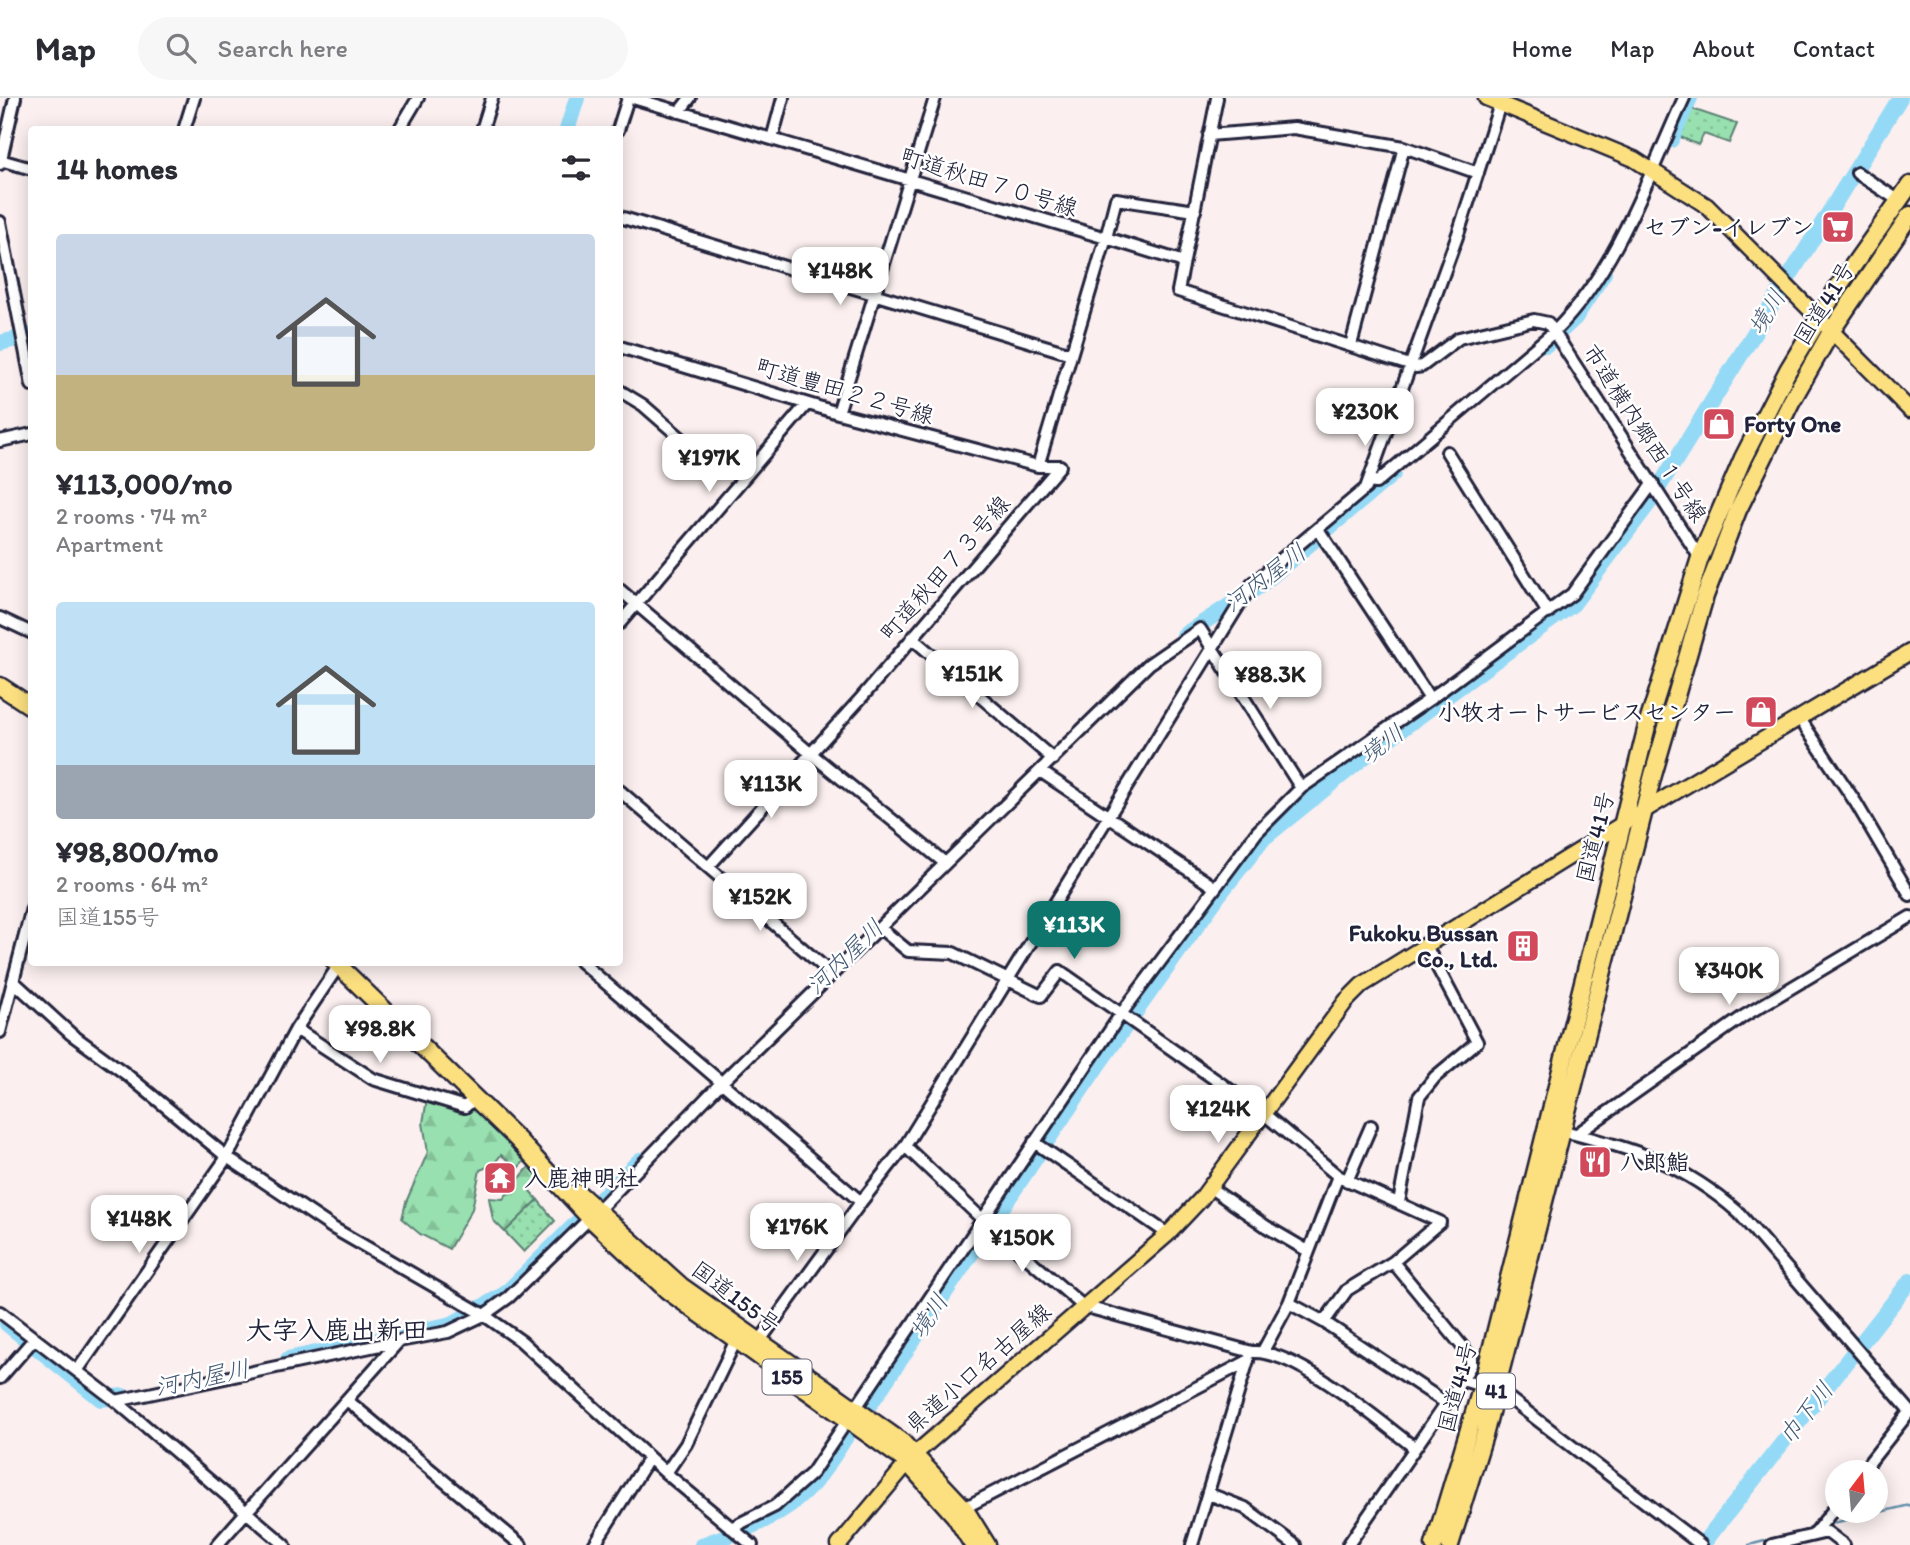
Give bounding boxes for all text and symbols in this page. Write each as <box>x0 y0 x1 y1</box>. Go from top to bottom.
search box <box>138 17 628 80</box>
text: Map <box>35 29 96 68</box>
icon: search <box>162 29 200 67</box>
text: Search here <box>218 32 348 64</box>
text: Home <box>1512 34 1572 63</box>
text: Map <box>1610 34 1654 63</box>
text: About <box>1692 34 1755 63</box>
text: Contact <box>1793 34 1875 63</box>
street label: 町道秋田７０号線 <box>897 142 1081 222</box>
icon: filters <box>557 149 595 187</box>
text: 14 homes <box>56 150 178 187</box>
supermarket icon: セブン-イレブン <box>1819 208 1857 246</box>
place label: セブン-イレブン <box>1644 213 1814 241</box>
pin: ¥148K <box>791 248 889 307</box>
text: ¥148K <box>808 256 872 284</box>
street label: 国道41号 <box>1787 256 1861 350</box>
icon: home <box>263 279 389 405</box>
water label: 境川 <box>1742 284 1792 340</box>
street label: 市道横内郷西１号線 <box>1577 339 1713 527</box>
street label: 町道豊田２２号線 <box>753 352 937 430</box>
pin: ¥230K <box>1316 388 1414 448</box>
text: ¥230K <box>1332 397 1398 425</box>
shop icon: Forty One <box>1700 405 1738 443</box>
place label: Forty One <box>1744 410 1841 438</box>
pin: ¥197K <box>660 434 758 494</box>
text: ¥197K <box>678 443 740 471</box>
text: ¥113,000/mo <box>56 465 233 502</box>
street label: 町道秋田７３号線 <box>874 489 1016 647</box>
text: 2 rooms · 74 m² <box>56 502 208 530</box>
text: Apartment <box>56 530 163 558</box>
water label: 河内屋川 <box>1218 537 1312 618</box>
icon: home <box>263 647 389 773</box>
pin: ¥151K <box>923 650 1021 710</box>
pin: ¥88.3K <box>1213 652 1327 711</box>
text: ¥151K <box>942 659 1003 687</box>
text: ¥88.3K <box>1235 660 1305 688</box>
shop icon: 小牧オートサービスセンター <box>1742 693 1780 731</box>
place label: 小牧オートサービスセンター <box>1437 698 1736 726</box>
water label: 境川 <box>1354 718 1410 770</box>
pin: ¥113K <box>722 760 820 820</box>
text: ¥113K <box>740 769 802 797</box>
street label: 国道41号 <box>1570 788 1620 886</box>
text: ¥98,800/mo <box>56 833 219 870</box>
text: 2 rooms · 64 m² <box>56 870 208 898</box>
pin: ¥152K <box>711 874 809 933</box>
text: ¥152K <box>729 882 791 910</box>
pin: ¥113K <box>1025 902 1123 961</box>
text: 国道155号 <box>56 903 160 931</box>
text: ¥113K <box>1043 910 1105 938</box>
water label: 河内屋川 <box>800 913 889 1000</box>
place label: Fukoku Bussan Co., Ltd. <box>1349 919 1499 973</box>
building icon: Fukoku Bussan Co., Ltd. <box>1504 927 1542 965</box>
pin: ¥340K <box>1680 948 1778 1007</box>
text: ¥340K <box>1695 956 1763 984</box>
pin: ¥98.8K <box>323 1006 437 1065</box>
text: ¥98.8K <box>345 1014 415 1042</box>
pin: ¥124K <box>1169 1086 1267 1145</box>
text: ¥124K <box>1186 1094 1250 1122</box>
restaurant icon: 八郎鮨 <box>1576 1143 1614 1181</box>
place label: 八郎鮨 <box>1620 1148 1689 1176</box>
temple icon: 入鹿神明社 <box>481 1159 519 1197</box>
place label: 入鹿神明社 <box>524 1164 639 1192</box>
pin: ¥148K <box>90 1196 188 1255</box>
text: ¥148K <box>107 1204 171 1232</box>
pin: ¥176K <box>748 1204 846 1263</box>
text: ¥176K <box>766 1212 828 1240</box>
pin: ¥150K <box>973 1214 1071 1274</box>
text: ¥150K <box>990 1223 1054 1251</box>
street label: 国道155号 <box>686 1255 786 1339</box>
water label: 境川 <box>903 1288 954 1344</box>
street label: 県道小口名古屋線 <box>899 1297 1057 1439</box>
district label: 大字入鹿出新田 <box>246 1314 428 1346</box>
street label: 国道41号 <box>1431 1338 1483 1436</box>
water label: 河内屋川 <box>152 1353 252 1402</box>
road number: 155 <box>762 1360 812 1394</box>
road number: 41 <box>1477 1374 1515 1408</box>
water label: 巾下川 <box>1772 1375 1839 1450</box>
north arrow <box>1825 1460 1888 1522</box>
map controls <box>1825 1460 1888 1523</box>

